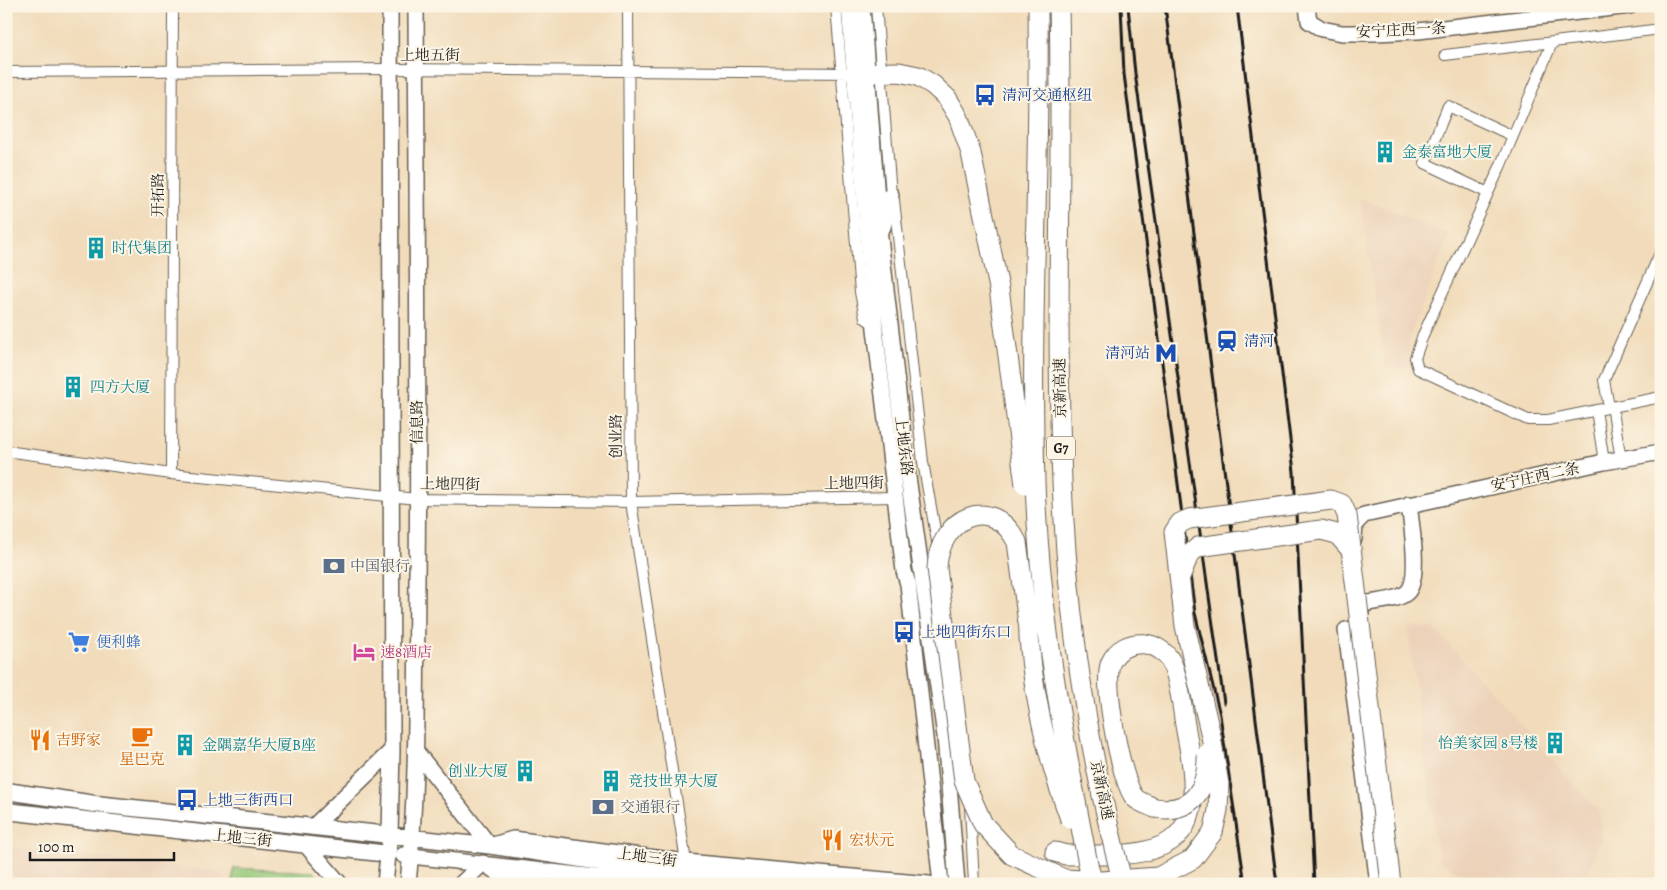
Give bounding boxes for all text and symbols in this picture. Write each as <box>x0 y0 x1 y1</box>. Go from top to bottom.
street label: 安宁庄西一条 <box>1356 18 1446 42</box>
street label: 上地五街 <box>400 45 460 65</box>
bus stop icon: 清河交通枢纽 <box>972 82 998 108</box>
place label: 清河交通枢纽 <box>1002 85 1092 105</box>
building icon: 金泰富地大厦 <box>1372 139 1398 165</box>
place label: 金泰富地大厦 <box>1402 142 1492 162</box>
street label: 开拓路 <box>148 172 168 218</box>
building icon: 时代集团 <box>83 235 109 261</box>
place label: 时代集团 <box>112 238 172 258</box>
station icon: 清河 <box>1214 328 1240 354</box>
place label: 清河 <box>1244 331 1274 351</box>
metro station icon: 清河站 <box>1153 340 1179 366</box>
place label: 清河站 <box>1105 343 1150 363</box>
street label: 京新高速 <box>1049 358 1071 418</box>
building icon: 四方大厦 <box>60 374 86 400</box>
place label: 四方大厦 <box>90 377 150 397</box>
street label: 信息路 <box>407 399 427 445</box>
street label: 创业路 <box>606 413 626 459</box>
street label: 上地东路 <box>890 415 918 477</box>
road number: G7 <box>1047 436 1075 459</box>
street label: 安宁庄西二条 <box>1489 458 1581 496</box>
street label: 上地四街 <box>824 472 884 494</box>
street label: 上地四街 <box>420 473 480 495</box>
bank icon: 中国银行 <box>321 553 347 579</box>
place label: 中国银行 <box>350 556 410 576</box>
bus stop icon: 上地四街东口 <box>891 619 917 645</box>
place label: 上地四街东口 <box>921 622 1011 642</box>
supermarket icon: 便利蜂 <box>66 629 92 655</box>
place label: 便利蜂 <box>96 632 141 652</box>
hotel icon: 速8酒店 <box>351 639 377 665</box>
place label: 速8酒店 <box>380 642 432 662</box>
cafe icon: 星巴克 <box>129 723 155 749</box>
restaurant icon: 吉野家 <box>27 727 53 753</box>
place label: 吉野家 <box>56 730 101 750</box>
building icon: 怡美家园 8号楼 <box>1542 730 1568 756</box>
building icon: 金隅嘉华大厦B座 <box>172 732 198 758</box>
place label: 怡美家园 8号楼 <box>1438 733 1538 753</box>
place label: 金隅嘉华大厦B座 <box>202 735 316 755</box>
place label: 星巴克 <box>119 749 165 769</box>
building icon: 创业大厦 <box>512 758 538 784</box>
street label: 京新高速 <box>1086 759 1118 821</box>
place label: 创业大厦 <box>448 761 508 781</box>
building icon: 竞技世界大厦 <box>598 768 624 794</box>
place label: 竞技世界大厦 <box>628 771 718 791</box>
bus stop icon: 上地三街西口 <box>174 787 200 813</box>
place label: 上地三街西口 <box>203 790 293 810</box>
bank icon: 交通银行 <box>590 794 616 820</box>
place label: 交通银行 <box>620 797 680 817</box>
street label: 上地三街 <box>211 825 273 851</box>
restaurant icon: 宏状元 <box>819 827 845 853</box>
scale bar <box>30 830 174 862</box>
place label: 宏状元 <box>849 830 894 850</box>
text: 100 m <box>38 837 75 857</box>
street label: 上地三街 <box>616 843 678 871</box>

